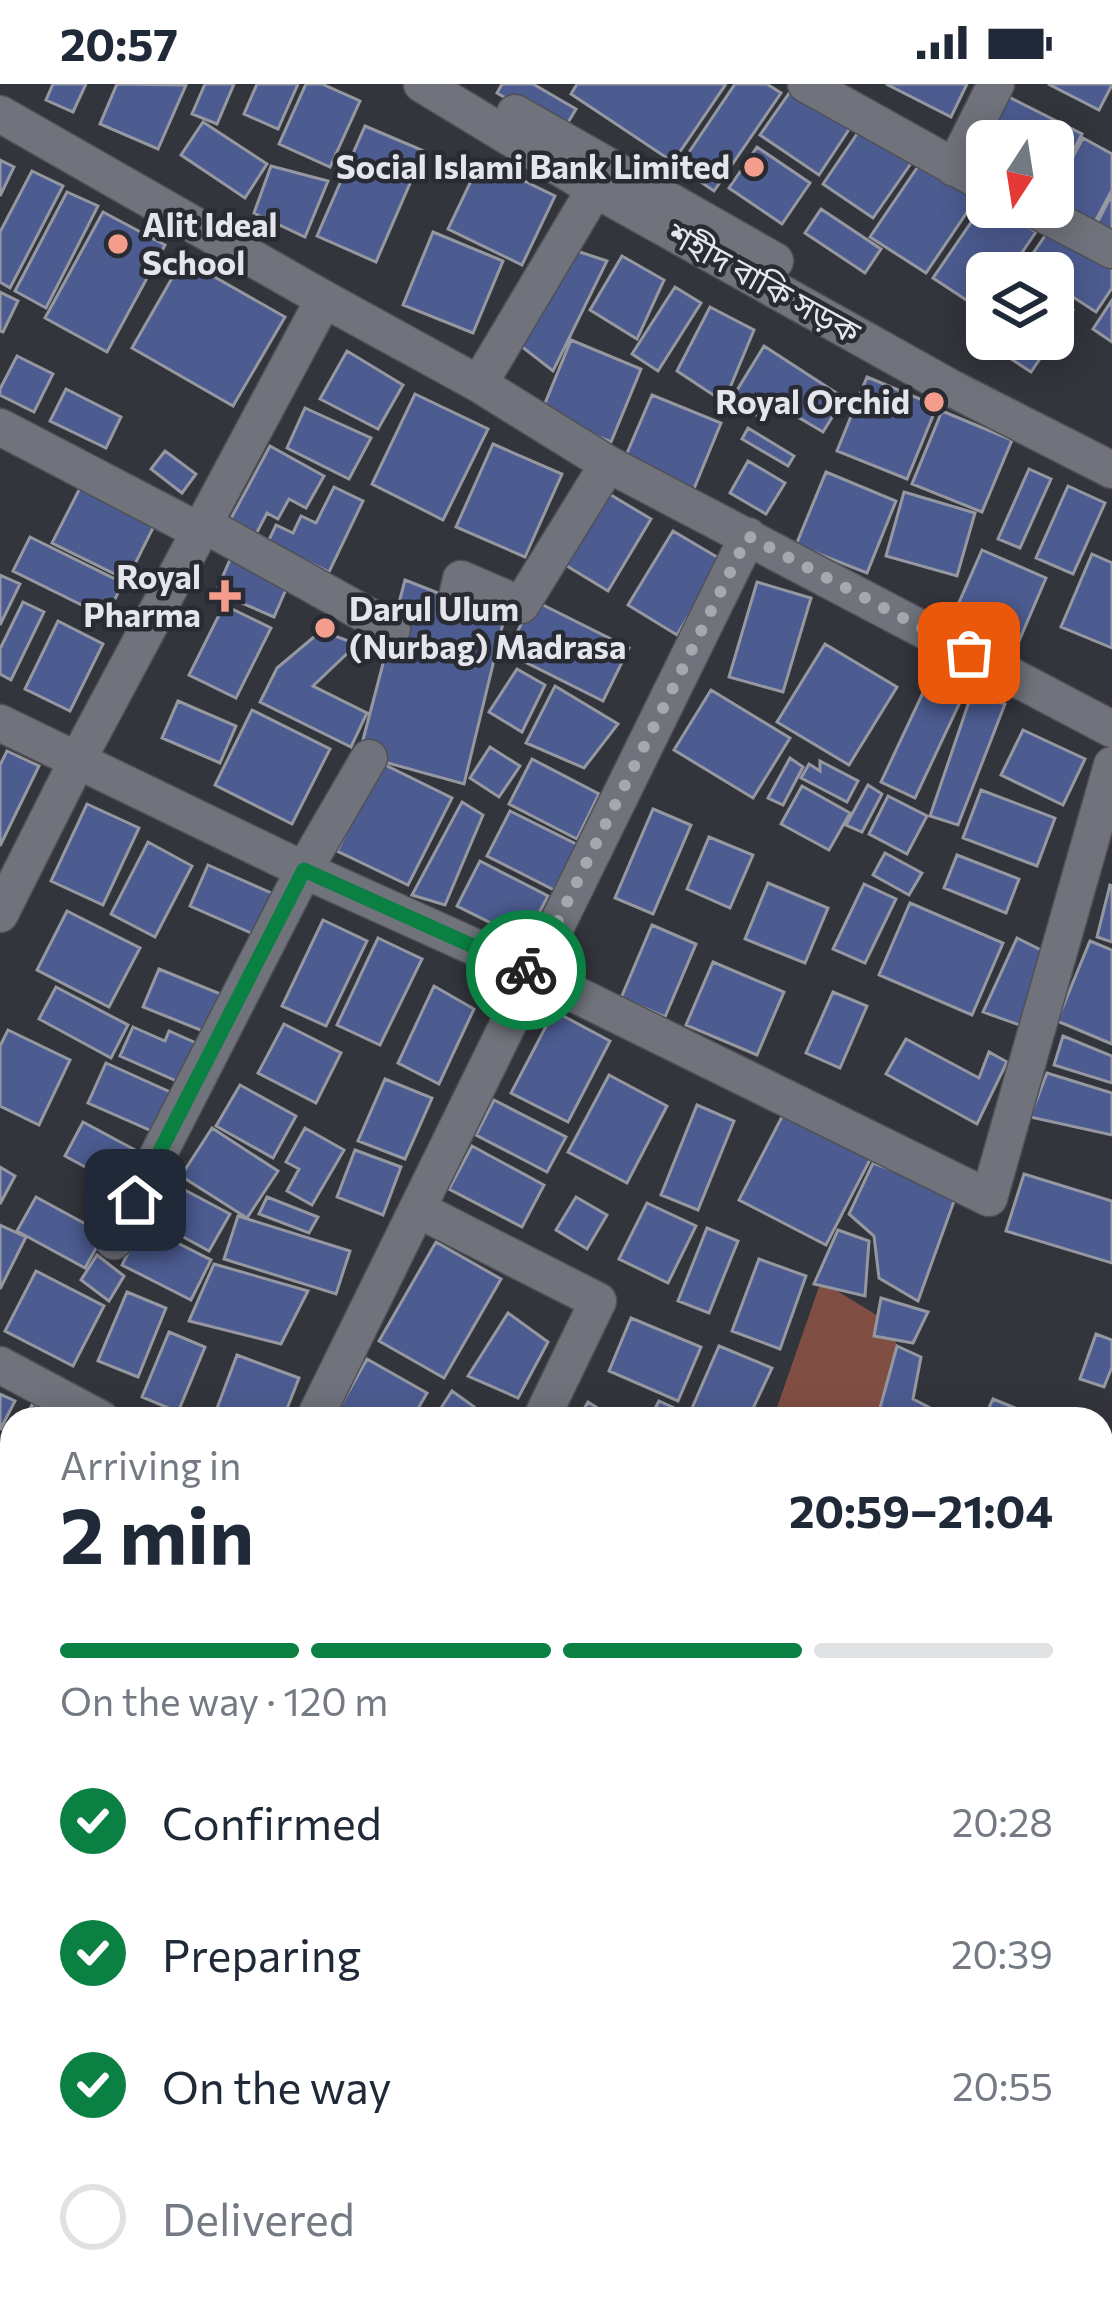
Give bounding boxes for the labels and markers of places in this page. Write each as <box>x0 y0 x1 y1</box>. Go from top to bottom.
place label: Social Islami Bank Limited <box>336 145 730 186</box>
marker: Social Islami Bank Limited <box>741 154 767 180</box>
place label: Alit Ideal School <box>142 203 278 282</box>
marker: Alit Ideal School <box>105 231 131 257</box>
place label: Royal Orchid <box>715 380 910 421</box>
marker: Royal Orchid <box>921 389 947 415</box>
place label: Royal Pharma <box>83 555 201 634</box>
marker: Royal Pharma <box>212 583 238 609</box>
place label: Darul Ulum (Nurbag) Madrasa <box>349 587 626 666</box>
pin <box>918 602 1020 704</box>
marker: Darul Ulum (Nurbag) Madrasa <box>312 615 338 641</box>
pin <box>84 1149 186 1251</box>

